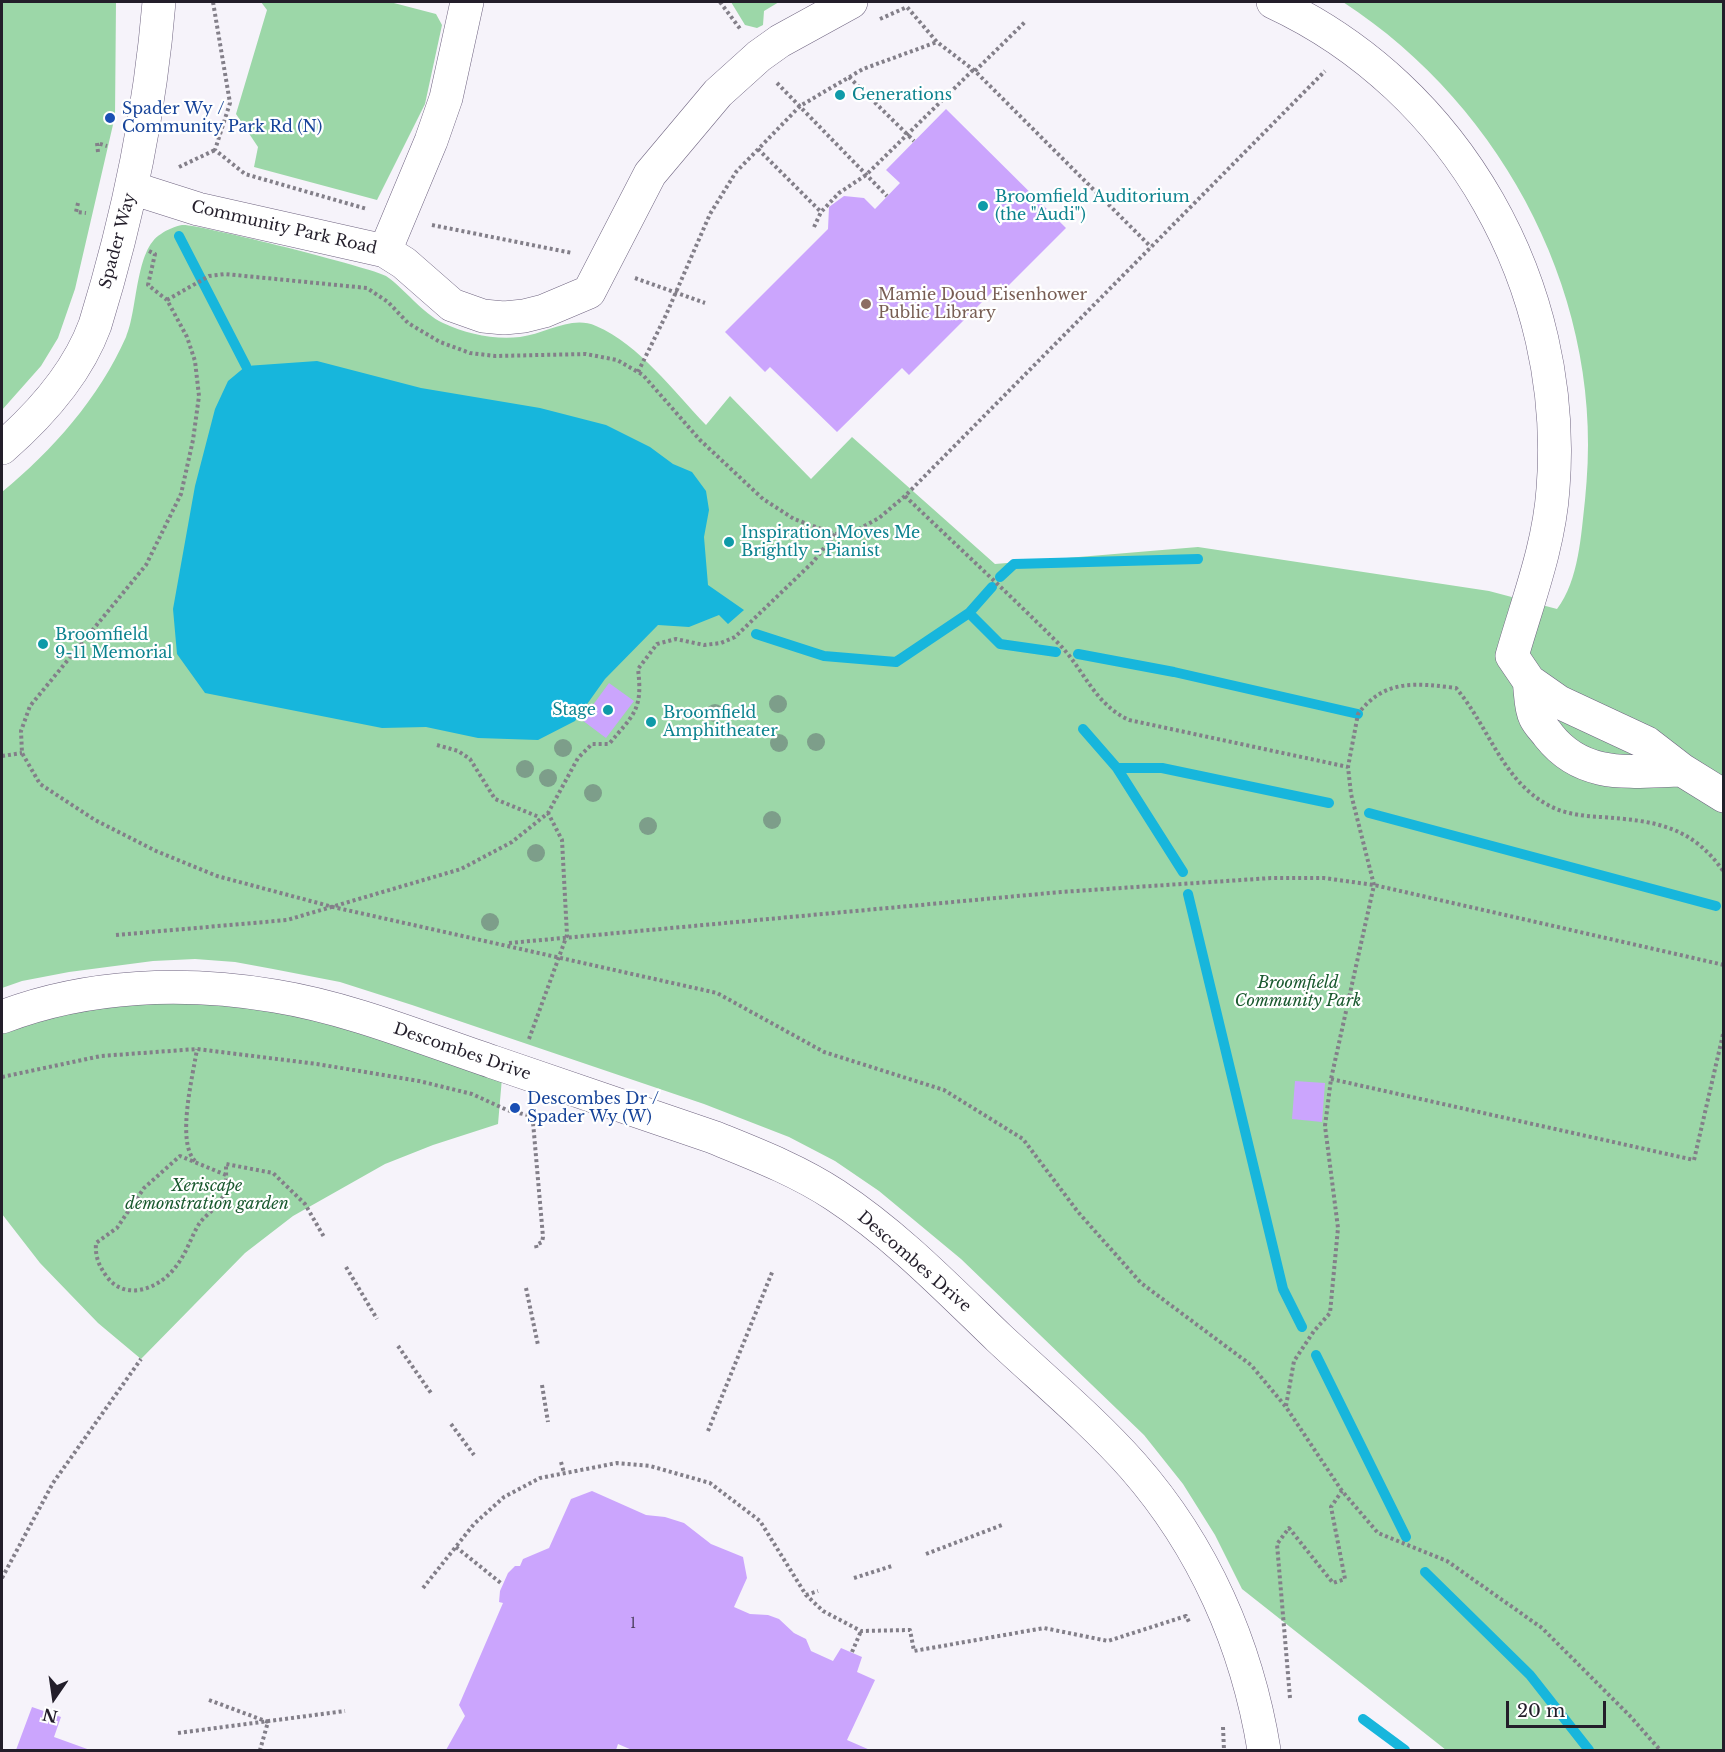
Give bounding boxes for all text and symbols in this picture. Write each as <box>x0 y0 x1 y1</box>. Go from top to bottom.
place label: Generations <box>852 85 952 105</box>
marker: Generations <box>833 88 847 102</box>
place label: Spader Wy / Community Park Rd (N) <box>122 99 322 137</box>
marker: Spader Wy / Community Park Rd (N) <box>103 111 117 125</box>
place label: Broomfield Auditorium (the "Audi") <box>995 187 1190 225</box>
street label: Spader Way <box>96 191 140 291</box>
street label: Community Park Road <box>189 197 379 259</box>
marker: Broomfield Auditorium (the "Audi") <box>976 199 990 213</box>
place label: Mamie Doud Eisenhower Public Library <box>878 285 1087 323</box>
marker: Mamie Doud Eisenhower Public Library <box>859 297 873 311</box>
place label: Inspiration Moves Me Brightly - Pianist <box>741 523 920 561</box>
marker: Inspiration Moves Me Brightly - Pianist <box>722 535 736 549</box>
place label: Broomfield 9-11 Memorial <box>55 625 173 663</box>
marker: Broomfield 9-11 Memorial <box>36 637 50 651</box>
place label: Stage <box>552 700 596 720</box>
marker: Stage <box>601 703 615 717</box>
place label: Broomfield Amphitheater <box>663 703 778 741</box>
marker: Broomfield Amphitheater <box>644 715 658 729</box>
park label: Broomfield Community Park <box>1235 973 1361 1011</box>
street label: Descombes Drive <box>391 1019 533 1085</box>
place label: Descombes Dr / Spader Wy (W) <box>527 1089 659 1127</box>
marker: Descombes Dr / Spader Wy (W) <box>508 1101 522 1115</box>
park label: Xeriscape demonstration garden <box>125 1176 289 1214</box>
street label: Descombes Drive <box>853 1208 975 1316</box>
house number: 1 <box>630 1616 636 1632</box>
north arrow <box>24 1668 84 1728</box>
scale bar <box>1509 1689 1610 1727</box>
text: 20 m <box>1517 1700 1565 1722</box>
text: N <box>40 1704 60 1727</box>

